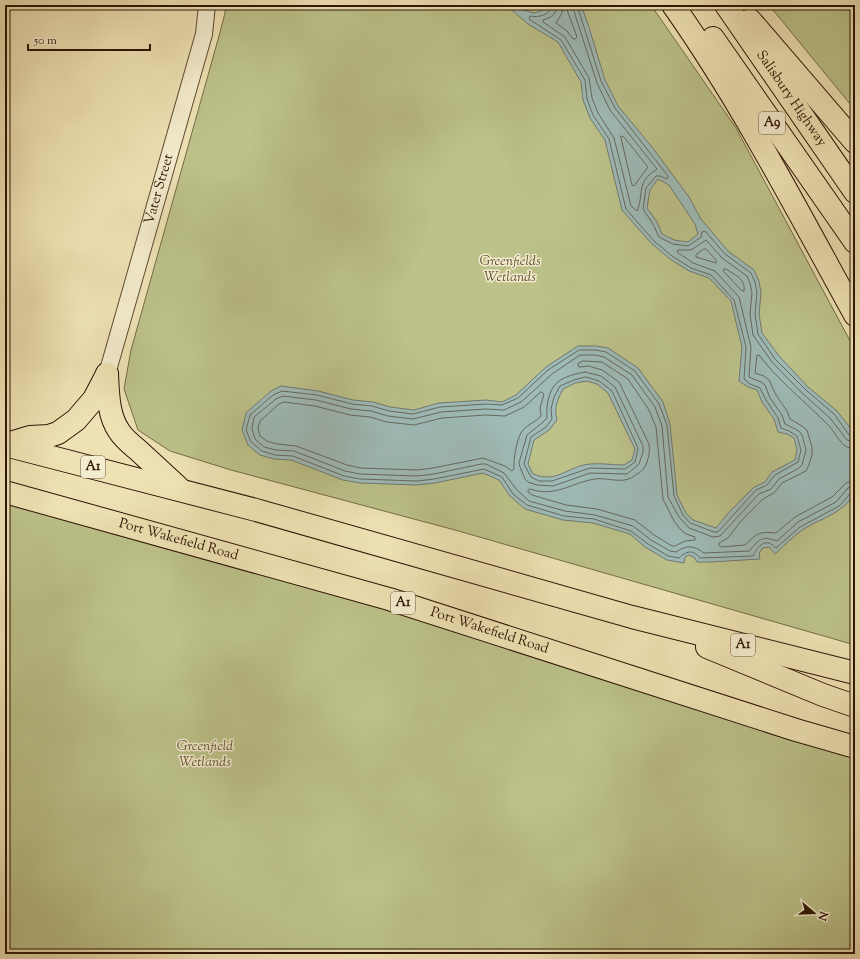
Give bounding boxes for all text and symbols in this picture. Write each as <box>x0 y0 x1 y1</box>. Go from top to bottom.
scale bar <box>28 26 150 52</box>
text: 50 m <box>33 32 57 50</box>
street label: Salisbury Highway <box>751 47 831 151</box>
road number: A9 <box>759 112 785 134</box>
street label: Vater Street <box>140 152 179 227</box>
park label: Greenfields Wetlands <box>479 252 541 288</box>
road number: A1 <box>81 456 105 478</box>
street label: Port Wakefield Road <box>116 514 241 567</box>
road number: A1 <box>391 592 415 614</box>
street label: Port Wakefield Road <box>428 603 551 660</box>
road number: A1 <box>731 634 755 656</box>
park label: Greenfield Wetlands <box>177 737 233 773</box>
north arrow <box>794 893 834 933</box>
text: N <box>813 908 832 923</box>

